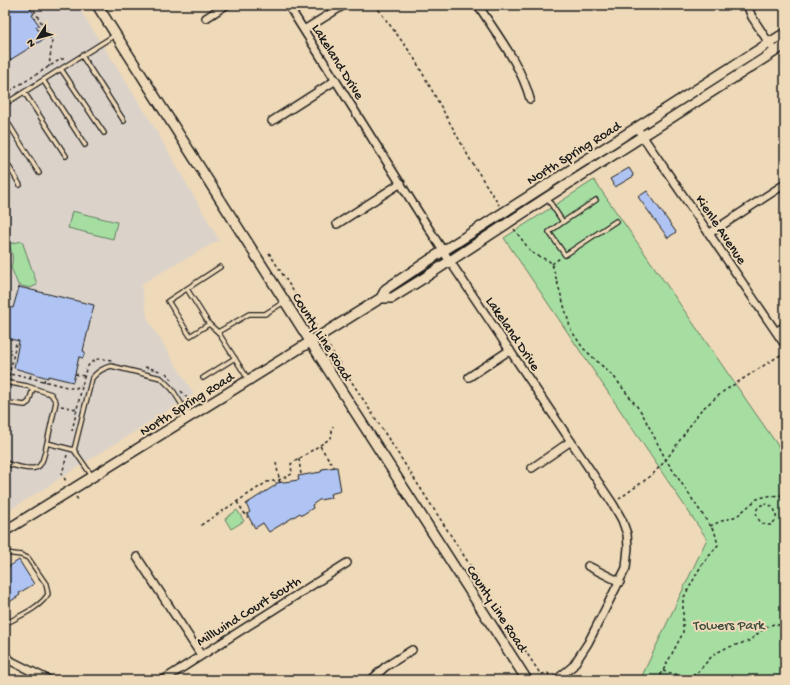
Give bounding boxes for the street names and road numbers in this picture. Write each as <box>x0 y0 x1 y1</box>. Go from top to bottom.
street label: Lakeland Drive <box>307 21 367 104</box>
street label: North Spring Road <box>524 117 626 190</box>
street label: Kienle Avenue <box>690 192 750 269</box>
street label: County Line Road <box>287 290 356 386</box>
street label: Lakeland Drive <box>481 294 543 375</box>
street label: North Spring Road <box>137 368 239 441</box>
street label: County Line Road <box>462 563 531 657</box>
street label: Millwind Court South <box>194 573 305 651</box>

